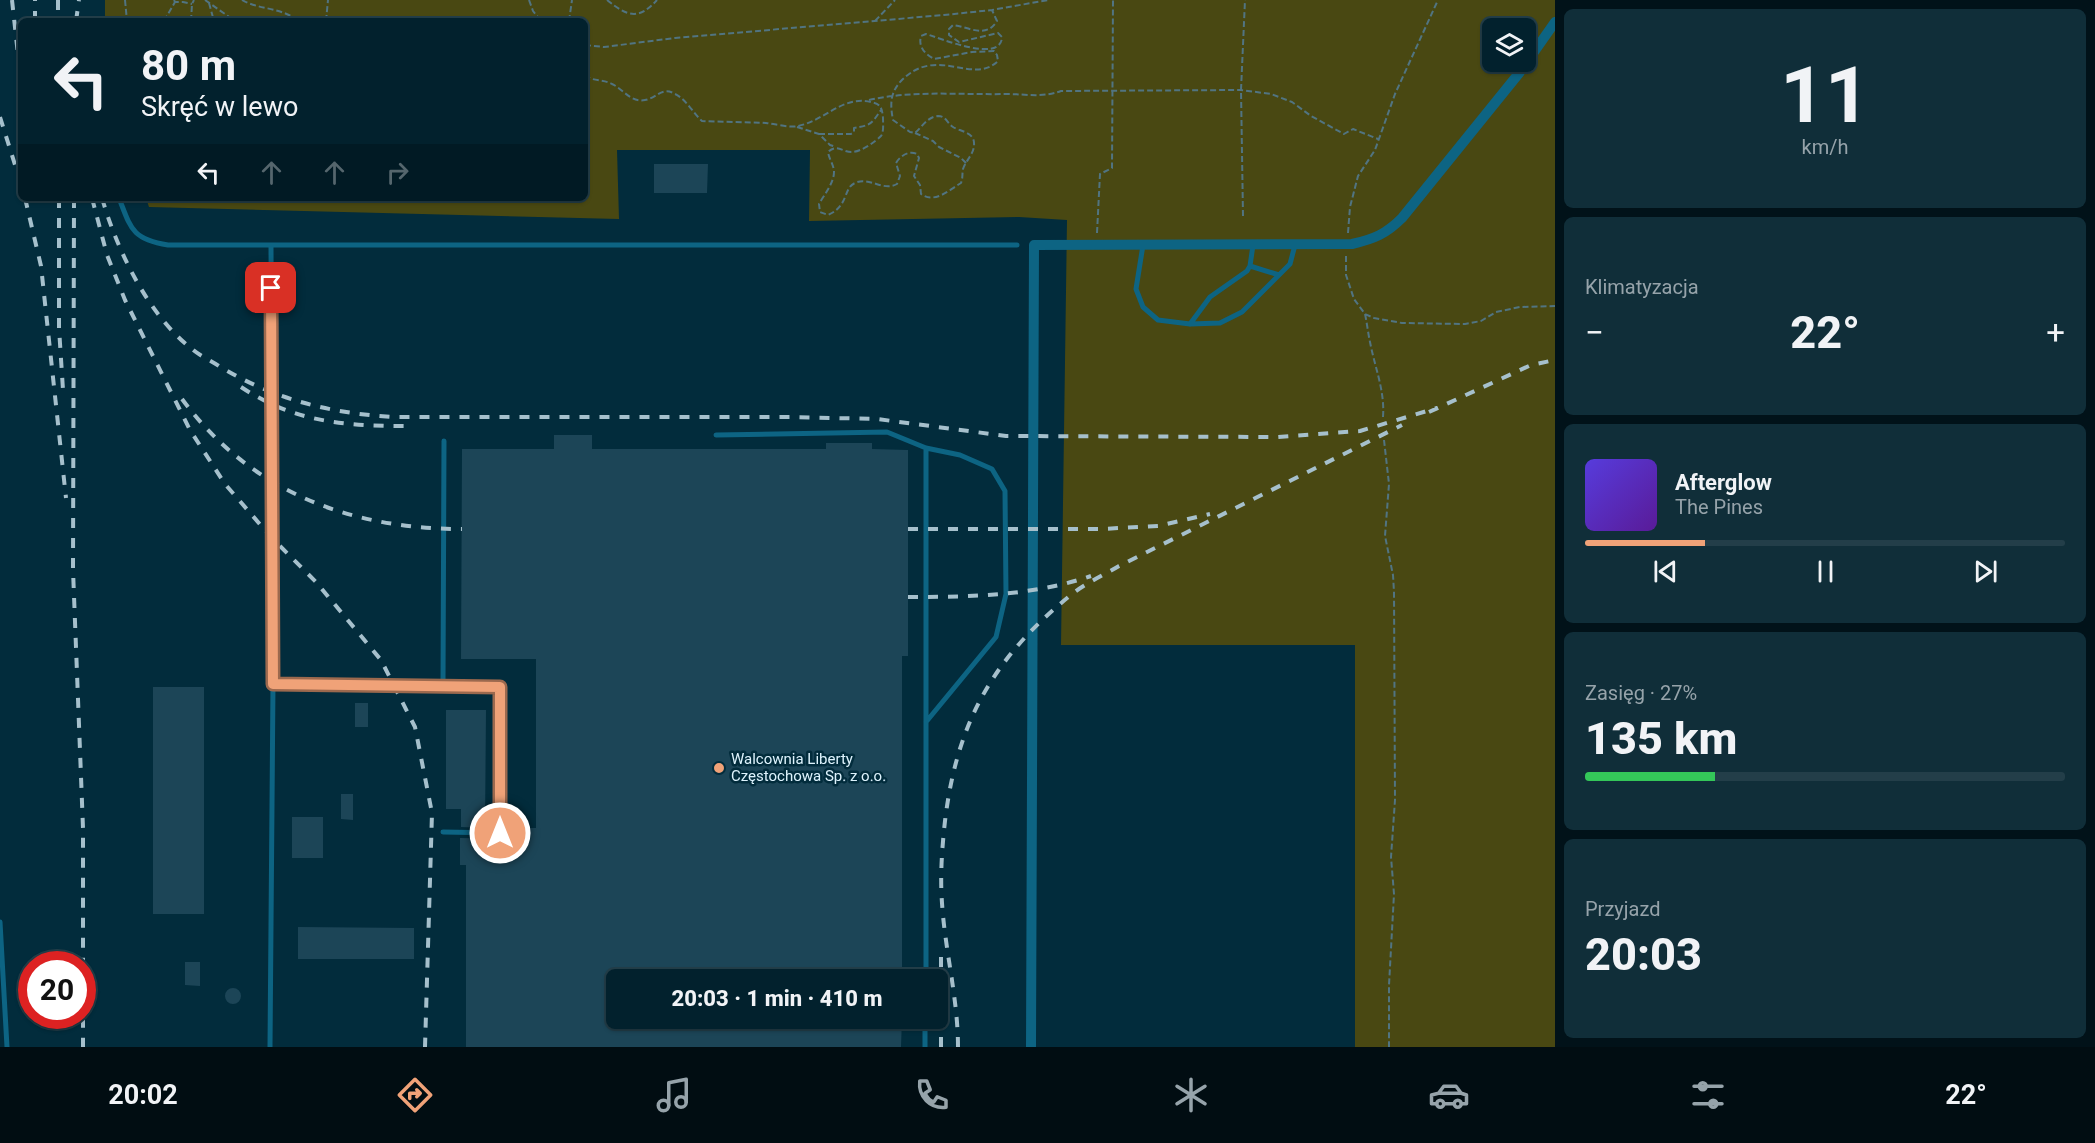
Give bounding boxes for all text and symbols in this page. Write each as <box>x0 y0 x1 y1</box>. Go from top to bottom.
map controls <box>1482 18 1536 72</box>
button: layers <box>1482 18 1536 72</box>
text: 80 m <box>141 41 236 90</box>
icon: left <box>42 42 120 120</box>
text: 11 <box>1780 50 1870 141</box>
text: Skręć w lewo <box>141 91 298 123</box>
text: km/h <box>1802 135 1848 159</box>
icon: left <box>192 156 225 189</box>
icon: ahead <box>255 156 288 189</box>
icon: ahead <box>318 156 351 189</box>
icon: right <box>381 156 414 189</box>
pin <box>245 262 296 313</box>
icon: arrive <box>254 271 287 304</box>
text: Klimatyzacja <box>1585 275 1699 299</box>
text: 22° <box>1790 306 1860 359</box>
text: − <box>1585 313 1604 352</box>
text: + <box>2046 313 2065 352</box>
text: Afterglow <box>1675 470 1772 495</box>
text: The Pines <box>1675 495 1763 519</box>
icon: previous <box>1649 555 1682 588</box>
icon: pause <box>1809 555 1842 588</box>
icon: next <box>1969 555 2002 588</box>
text: Zasięg · 27% <box>1585 681 1697 705</box>
text: 135 km <box>1585 712 1737 765</box>
place label: Walcownia Liberty Częstochowa Sp. z o.o. <box>731 750 886 785</box>
marker: Walcownia Liberty Częstochowa Sp. z o.o. <box>712 761 726 775</box>
position arrow <box>468 801 532 865</box>
text: Przyjazd <box>1585 897 1661 921</box>
text: 20:03 <box>1585 928 1702 981</box>
speed limit sign: 20 <box>18 951 96 1029</box>
text: 20:03 · 1 min · 410 m <box>672 986 882 1011</box>
icon: directions <box>394 1074 436 1116</box>
icon: music <box>653 1074 695 1116</box>
icon: phone <box>911 1074 953 1116</box>
icon: climate <box>1170 1074 1212 1116</box>
icon: car <box>1428 1074 1470 1116</box>
icon: filters <box>1687 1074 1729 1116</box>
text: 20:02 <box>108 1079 178 1111</box>
text: 22° <box>1945 1079 1987 1111</box>

